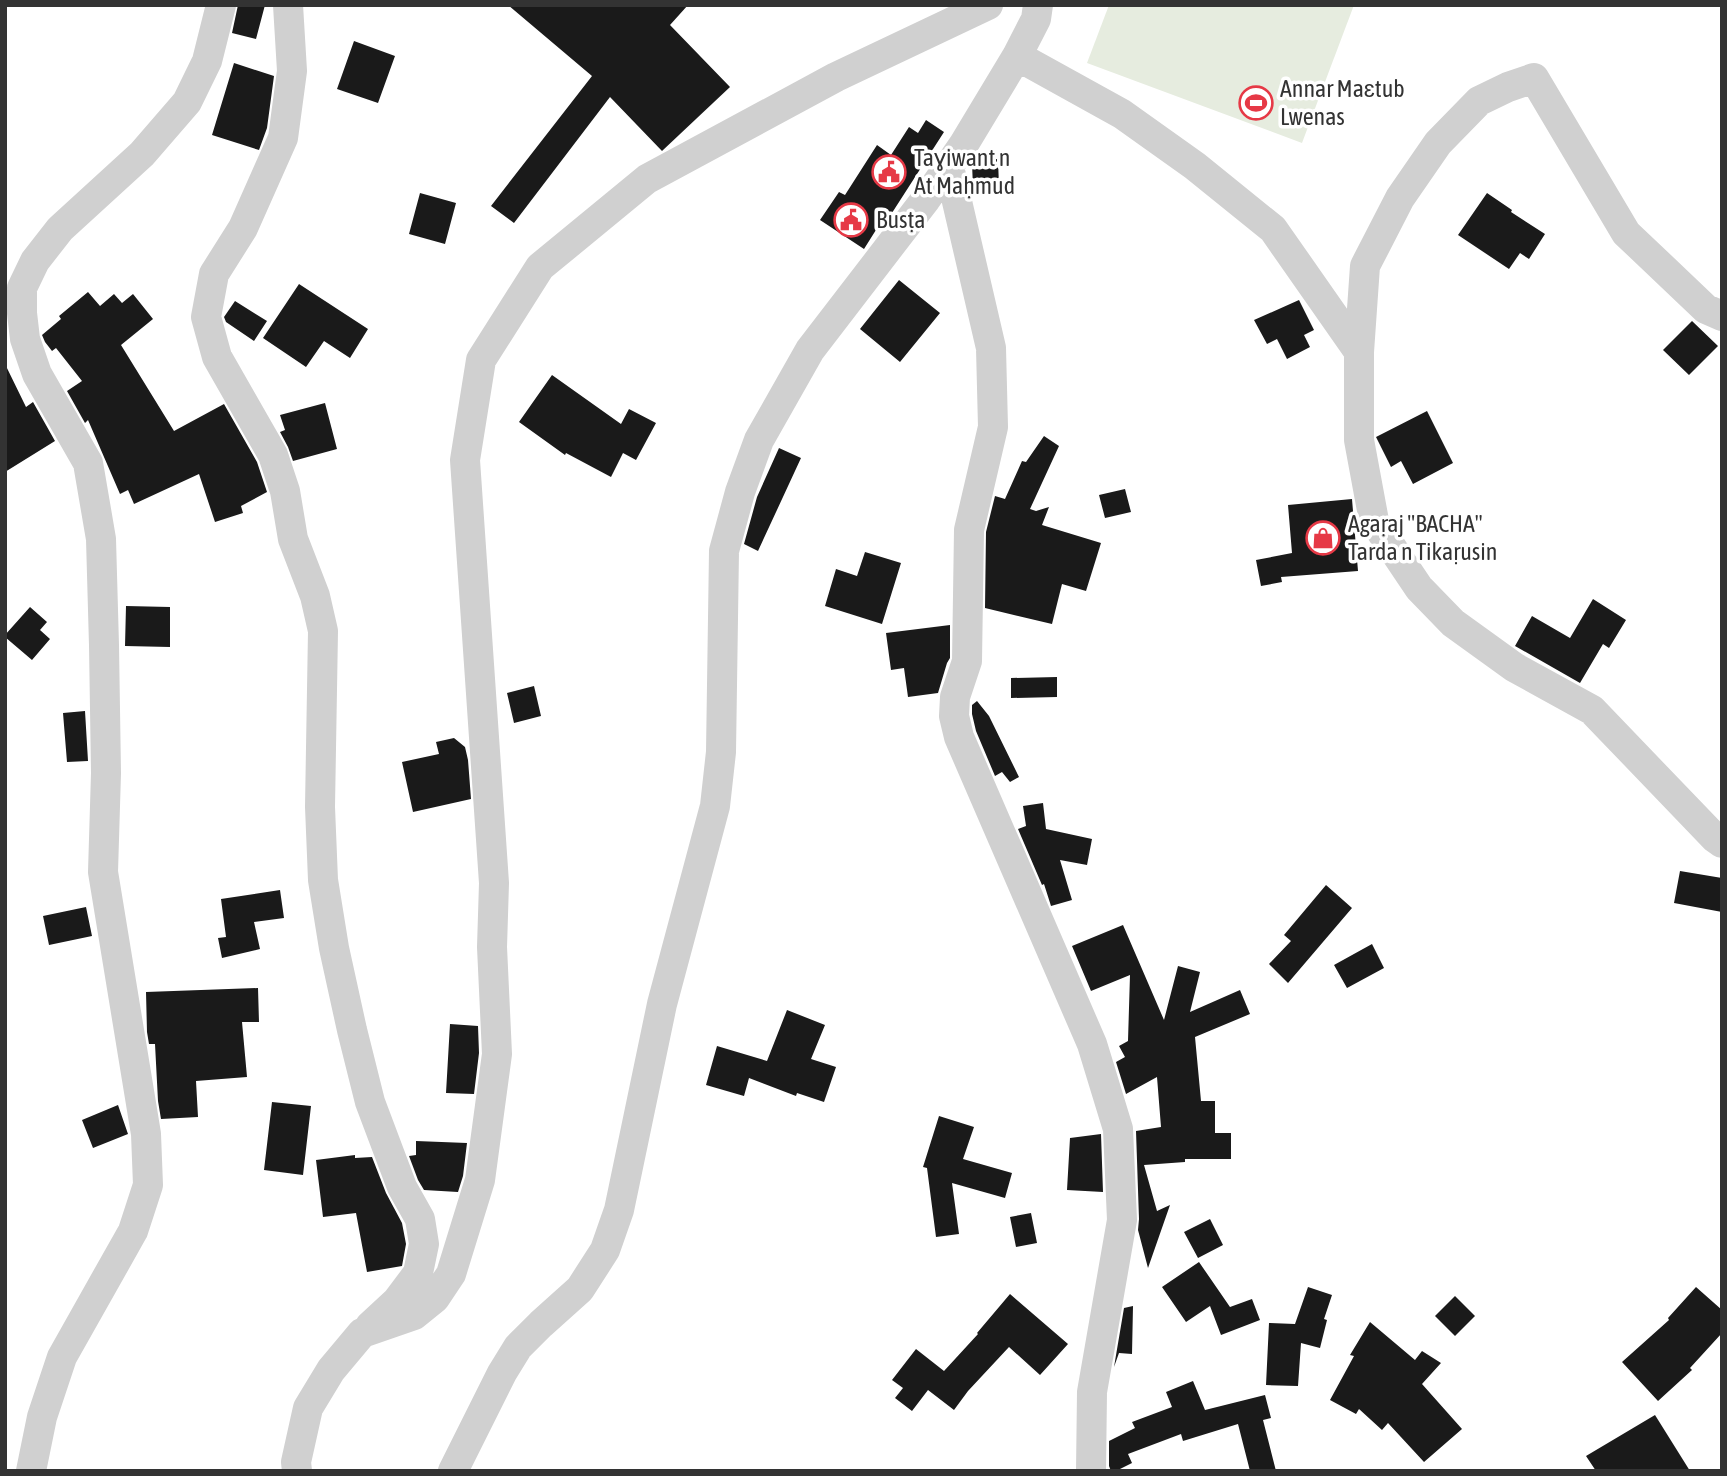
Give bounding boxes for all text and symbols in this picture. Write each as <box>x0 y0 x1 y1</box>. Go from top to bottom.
place label: Annar Maɛtub Lwenas <box>1280 75 1405 130</box>
sports icon: Annar Maɛtub Lwenas <box>1237 84 1275 122</box>
place label: Taɣiwant n At Maḥmud <box>914 144 1015 199</box>
public building icon: Taɣiwant n At Maḥmud <box>870 153 908 191</box>
public building icon: Busṭa <box>832 201 870 239</box>
place label: Busṭa <box>876 206 926 233</box>
place label: Agaṛaj "BACHA" Tarda n Tikaṛusin <box>1348 510 1497 565</box>
shop icon: Agaṛaj "BACHA" Tarda n Tikaṛusin <box>1304 519 1342 557</box>

